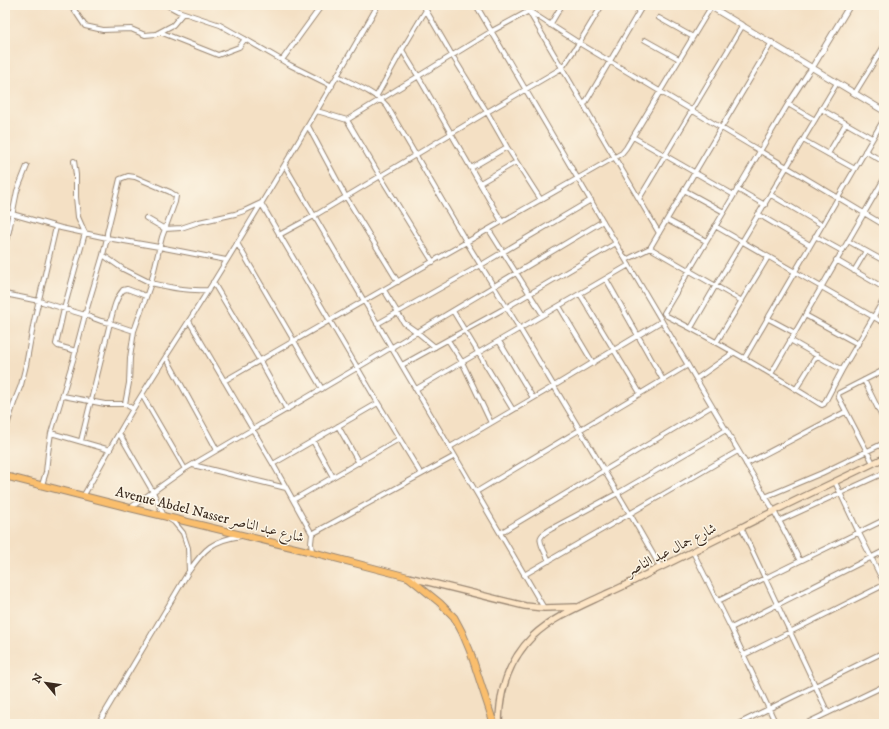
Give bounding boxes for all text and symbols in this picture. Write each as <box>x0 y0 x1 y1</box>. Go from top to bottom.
street label: Avenue Abdel Nasser شارع عبد الناصر <box>113 483 306 549</box>
street label: شارع جمال عبد الناصر <box>621 519 721 583</box>
north arrow <box>26 663 66 703</box>
text: N <box>30 671 46 686</box>

